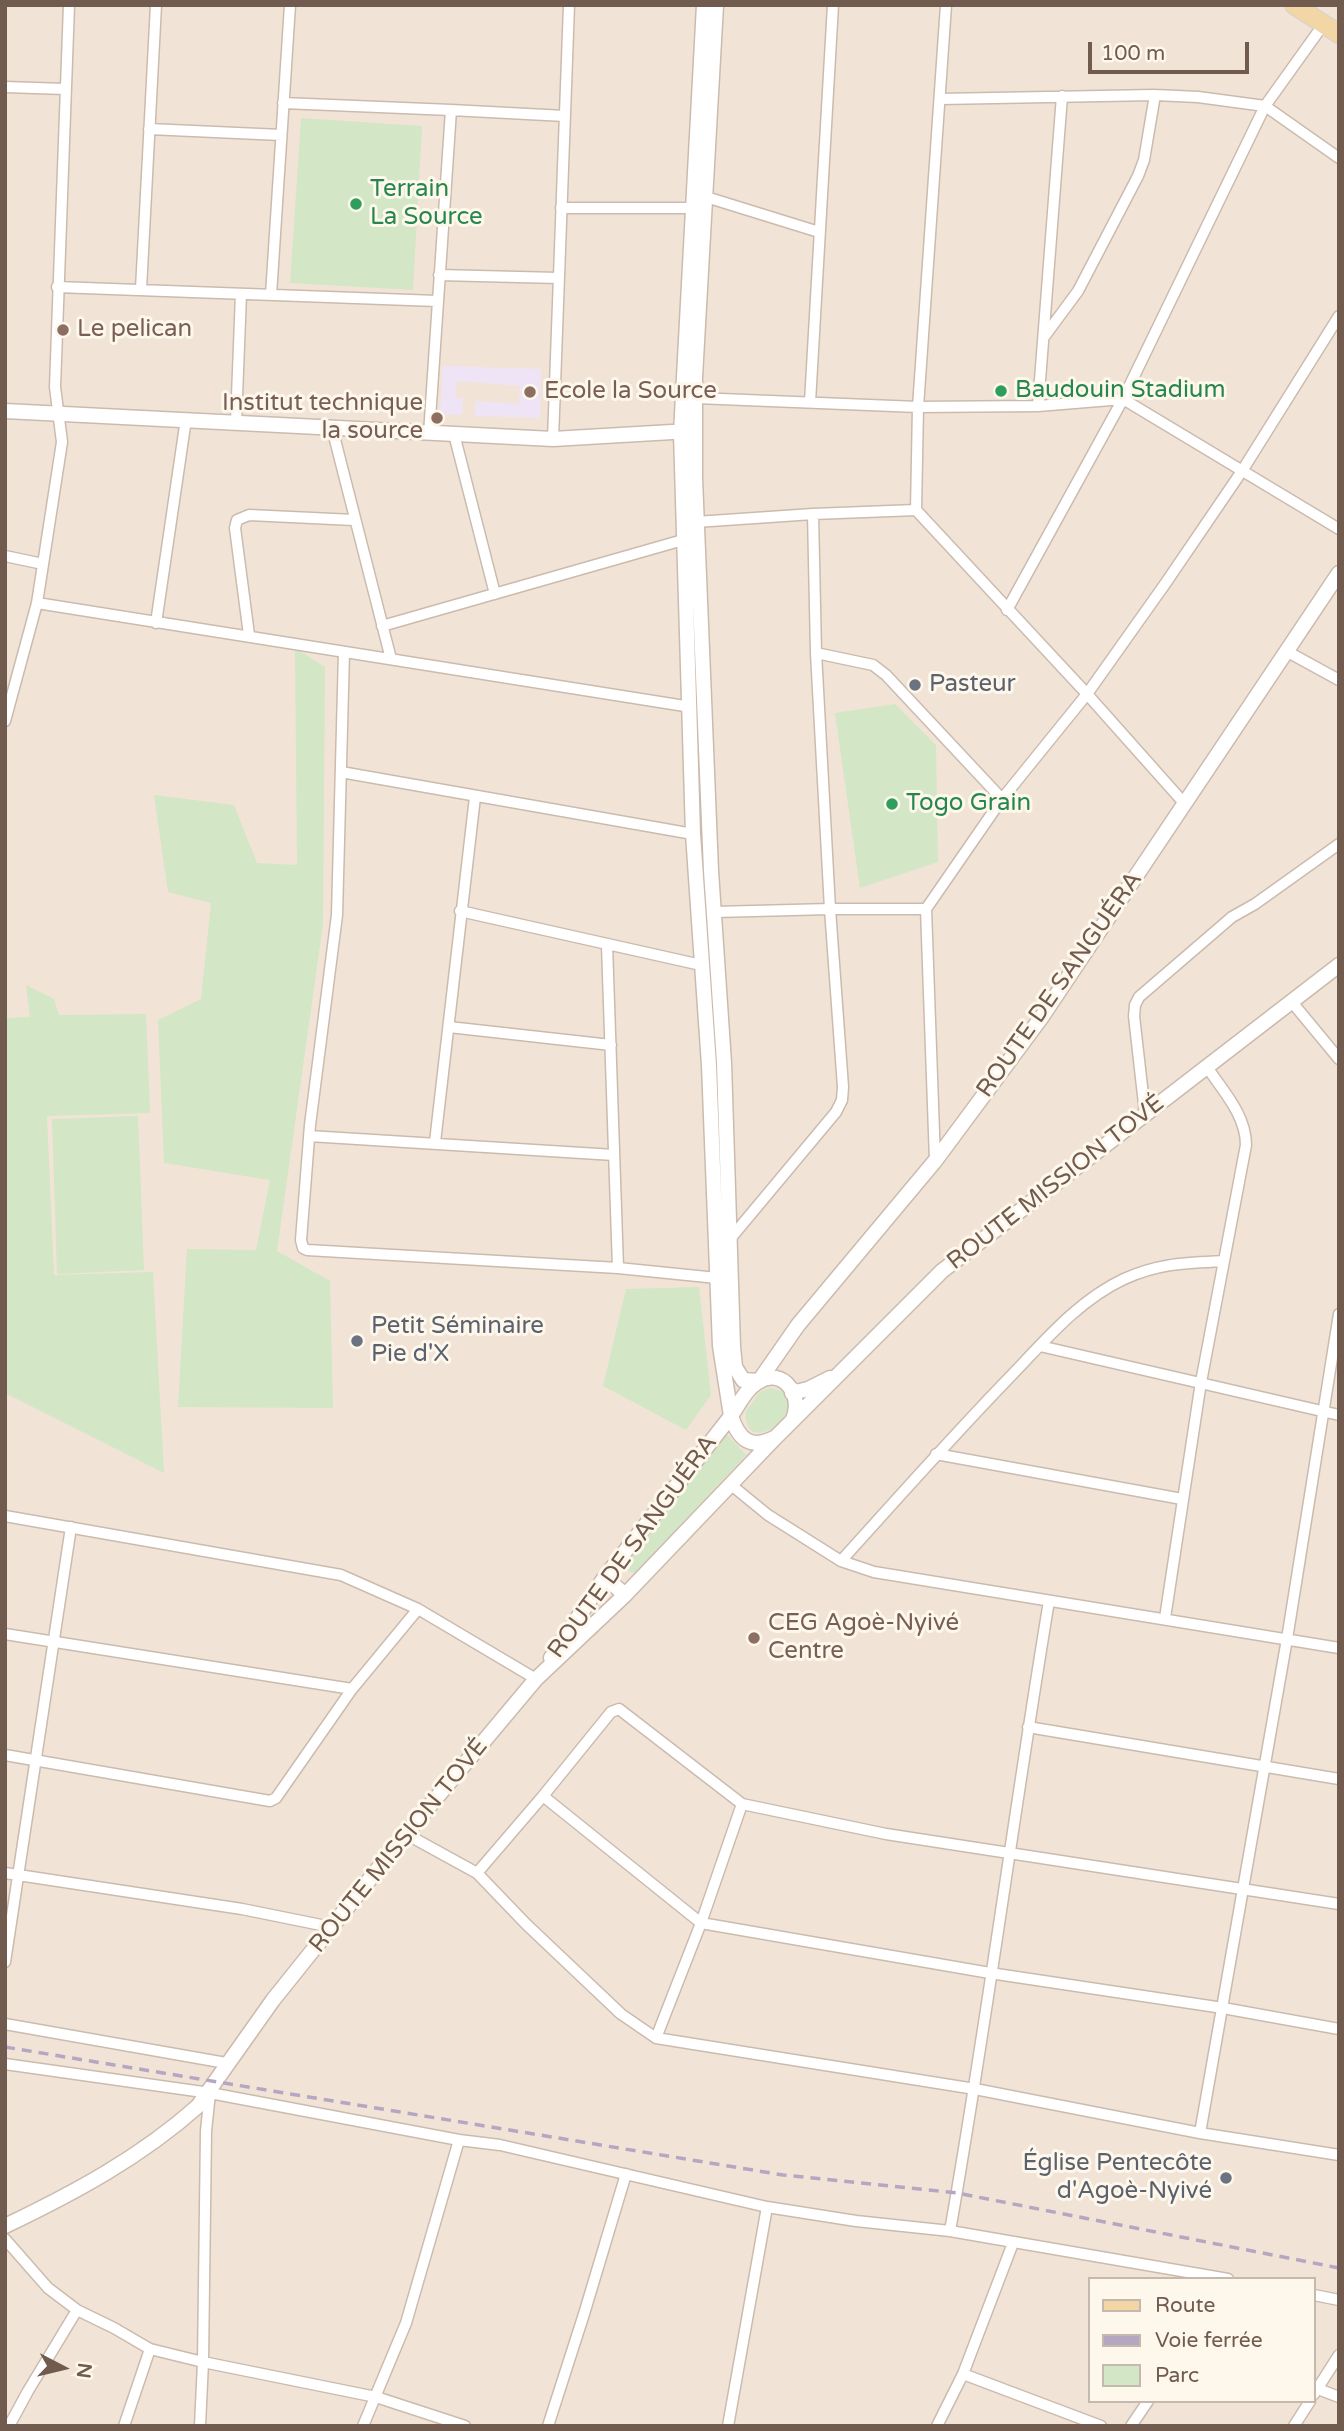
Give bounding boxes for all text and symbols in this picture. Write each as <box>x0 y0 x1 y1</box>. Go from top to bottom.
scale bar <box>1092 28 1253 72</box>
text: 100 m <box>1101 41 1165 66</box>
place label: Terrain La Source <box>370 176 483 232</box>
marker: Terrain La Source <box>348 196 364 212</box>
place label: Le pelican <box>77 316 192 344</box>
marker: Le pelican <box>55 322 71 338</box>
place label: Baudouin Stadium <box>1015 377 1226 405</box>
place label: Ecole la Source <box>544 378 717 406</box>
marker: Baudouin Stadium <box>993 383 1009 399</box>
marker: Ecole la Source <box>522 384 538 400</box>
place label: Institut technique la source <box>222 390 423 446</box>
marker: Institut technique la source <box>429 410 445 426</box>
place label: Pasteur <box>929 671 1016 699</box>
marker: Pasteur <box>907 677 923 693</box>
place label: Togo Grain <box>906 790 1031 818</box>
marker: Togo Grain <box>884 796 900 812</box>
street label: ROUTE DE SANGUÉRA <box>971 867 1149 1103</box>
street label: ROUTE MISSION TOVÉ <box>942 1089 1170 1277</box>
place label: Petit Séminaire Pie d'X <box>371 1313 544 1369</box>
marker: Petit Séminaire Pie d'X <box>349 1333 365 1349</box>
street label: ROUTE DE SANGUÉRA <box>542 1430 724 1664</box>
place label: CEG Agoè-Nyivé Centre <box>768 1610 959 1666</box>
marker: CEG Agoè-Nyivé Centre <box>746 1630 762 1646</box>
street label: ROUTE MISSION TOVÉ <box>304 1733 494 1959</box>
place label: Église Pentecôte d'Agoè-Nyivé <box>1023 2150 1212 2206</box>
marker: Église Pentecôte d'Agoè-Nyivé <box>1218 2170 1234 2186</box>
legend <box>1088 2277 1316 2403</box>
text: Route <box>1155 2293 1215 2318</box>
text: Voie ferrée <box>1155 2328 1263 2353</box>
north arrow <box>28 2333 98 2403</box>
text: N <box>72 2362 96 2379</box>
text: Parc <box>1155 2363 1199 2388</box>

